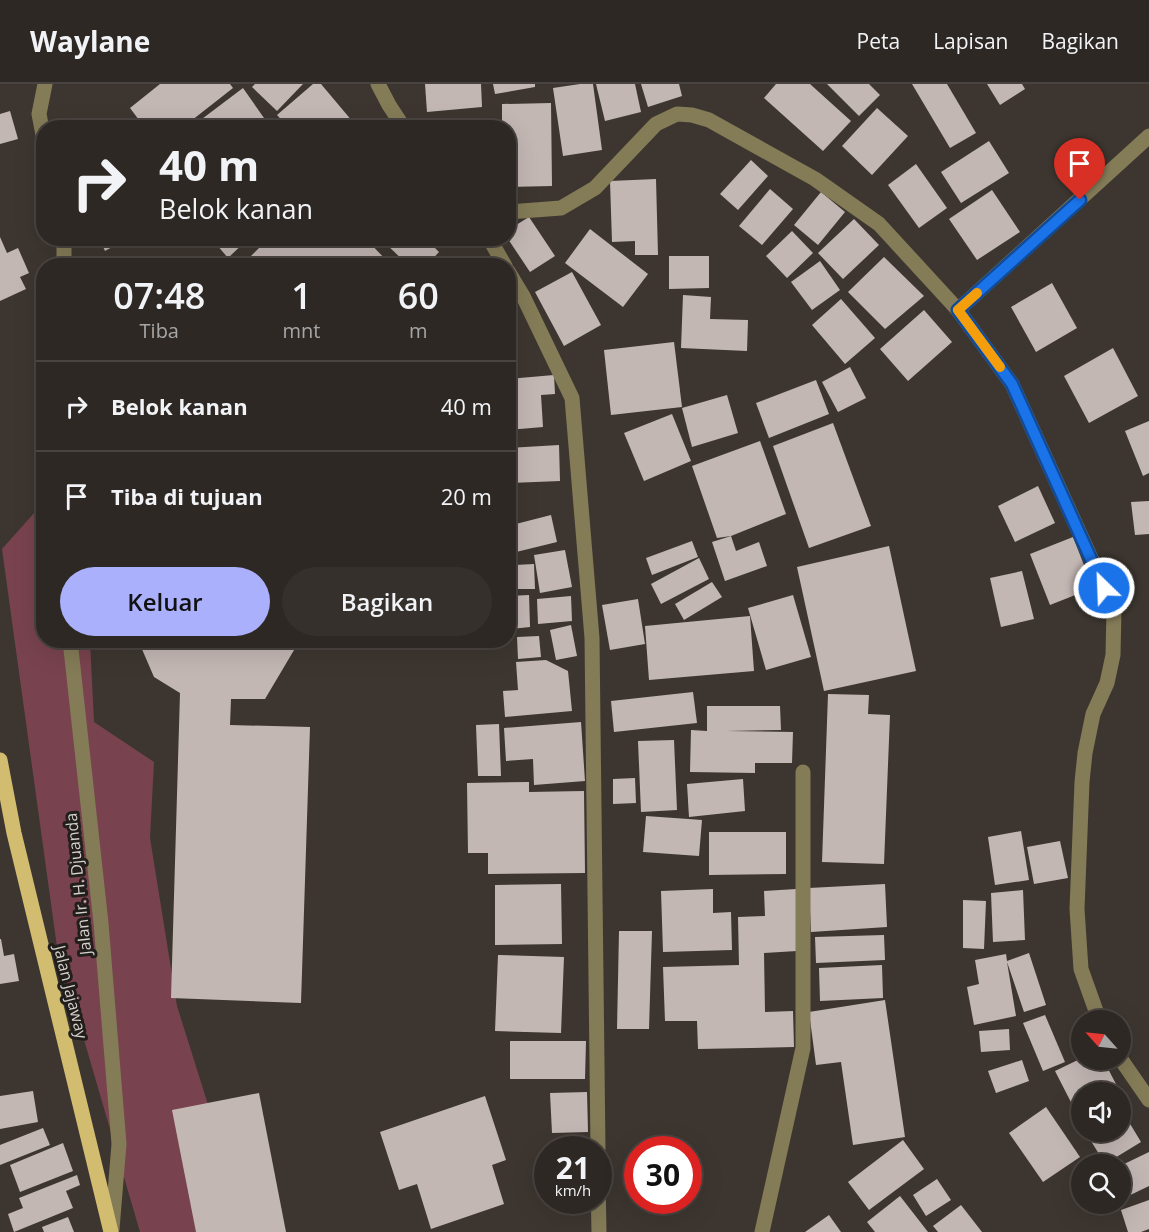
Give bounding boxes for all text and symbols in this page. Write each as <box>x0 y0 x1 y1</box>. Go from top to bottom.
text: Waylane <box>30 22 150 60</box>
text: Peta <box>857 27 900 55</box>
text: Lapisan <box>933 27 1008 55</box>
text: Bagikan <box>1041 27 1119 55</box>
text: 40 m <box>159 136 259 193</box>
pin <box>1054 138 1105 200</box>
icon: right <box>60 144 138 222</box>
icon: arrive <box>1063 147 1096 180</box>
text: Belok kanan <box>159 190 313 227</box>
text: 07:48 <box>113 271 205 320</box>
text: 1 <box>291 271 312 320</box>
text: 60 <box>398 271 439 320</box>
text: Tiba <box>140 317 179 344</box>
text: mnt <box>283 317 320 344</box>
text: m <box>409 317 427 344</box>
icon: right <box>60 390 93 423</box>
text: Belok kanan <box>111 391 248 421</box>
text: 40 m <box>441 391 492 421</box>
icon: arrive <box>60 480 93 513</box>
text: Tiba di tujuan <box>111 481 263 511</box>
text: 20 m <box>441 481 492 511</box>
position arrow <box>1072 556 1136 620</box>
button: Keluar <box>60 567 270 636</box>
button: Bagikan <box>282 567 492 636</box>
street label: Jalan Ir. H. Djuanda <box>60 812 97 958</box>
street label: Jalan Jajaway <box>48 941 93 1042</box>
north arrow <box>1071 1010 1131 1070</box>
map controls <box>1071 1010 1131 1214</box>
button: sound <box>1071 1082 1131 1142</box>
speed limit sign: 30 <box>624 1136 702 1214</box>
text: 21 <box>556 1147 590 1188</box>
button: search <box>1071 1154 1131 1214</box>
text: km/h <box>555 1180 591 1200</box>

